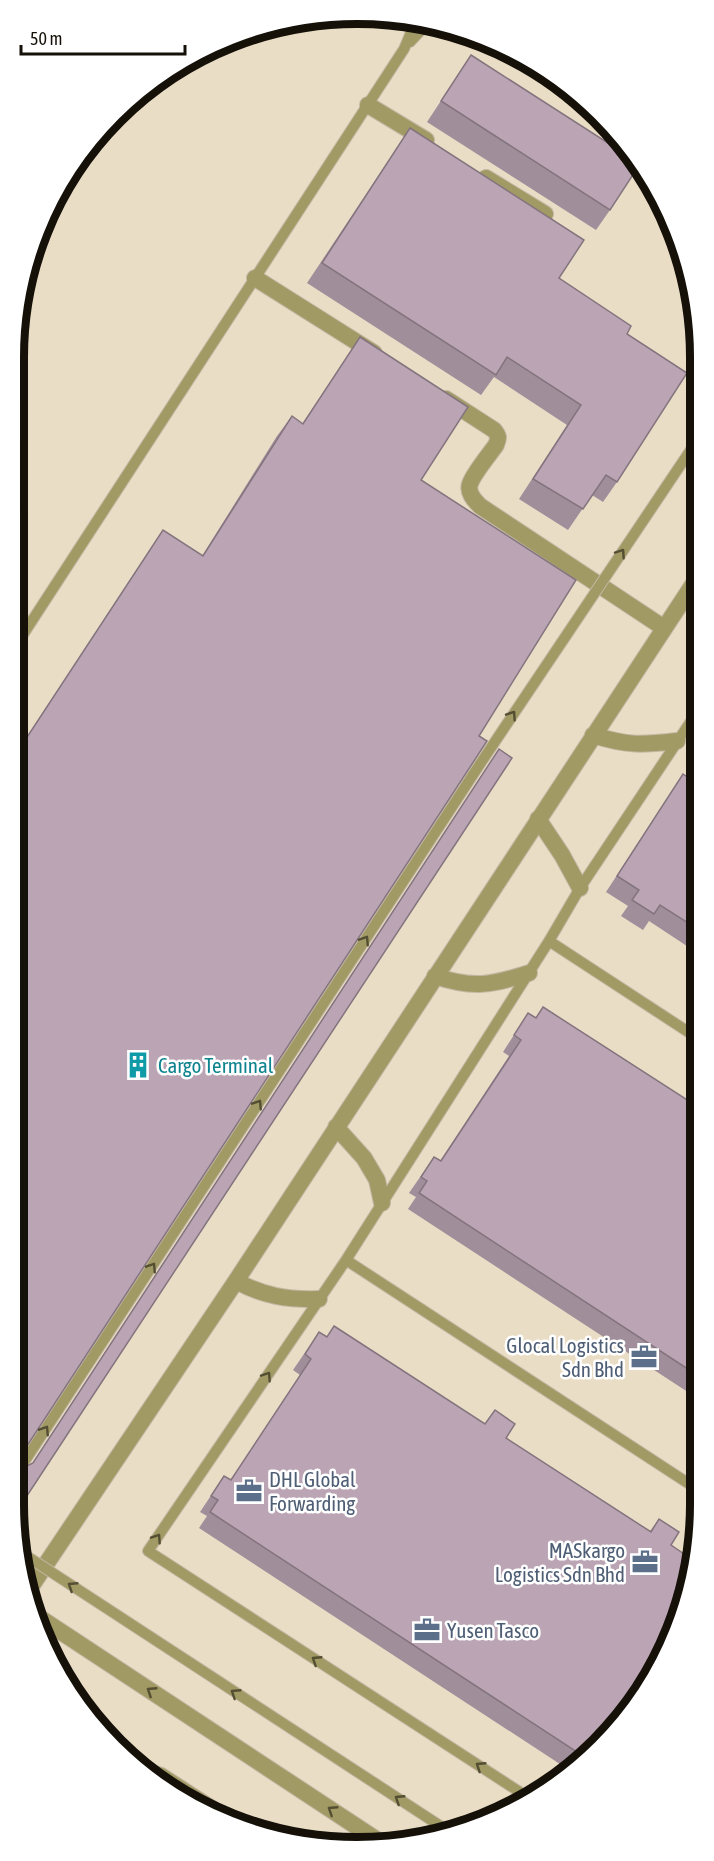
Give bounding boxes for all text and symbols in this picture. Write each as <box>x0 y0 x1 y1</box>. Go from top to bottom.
scale bar <box>21 18 184 56</box>
text: 50 m <box>30 28 62 49</box>
one-way arrow <box>614 549 625 560</box>
one-way arrow <box>505 711 516 722</box>
one-way arrow <box>358 936 369 947</box>
building icon: Cargo Terminal <box>123 1050 153 1080</box>
place label: Cargo Terminal <box>158 1053 274 1077</box>
one-way arrow <box>251 1100 263 1110</box>
one-way arrow <box>145 1263 156 1274</box>
place label: Glocal Logistics Sdn Bhd <box>506 1333 624 1381</box>
office icon: Glocal Logistics Sdn Bhd <box>629 1342 659 1372</box>
one-way arrow <box>260 1372 271 1383</box>
one-way arrow <box>38 1426 49 1437</box>
place label: DHL Global Forwarding <box>269 1467 356 1515</box>
office icon: DHL Global Forwarding <box>234 1476 264 1506</box>
one-way arrow <box>150 1533 161 1544</box>
place label: MASkargo Logistics Sdn Bhd <box>495 1538 625 1586</box>
office icon: MASkargo Logistics Sdn Bhd <box>630 1547 660 1577</box>
one-way arrow <box>68 1582 79 1593</box>
office icon: Yusen Tasco <box>412 1615 442 1645</box>
place label: Yusen Tasco <box>447 1618 539 1642</box>
one-way arrow <box>312 1655 322 1667</box>
one-way arrow <box>147 1687 158 1698</box>
one-way arrow <box>231 1689 242 1700</box>
one-way arrow <box>476 1761 486 1773</box>
one-way arrow <box>394 1795 405 1806</box>
one-way arrow <box>327 1806 338 1817</box>

